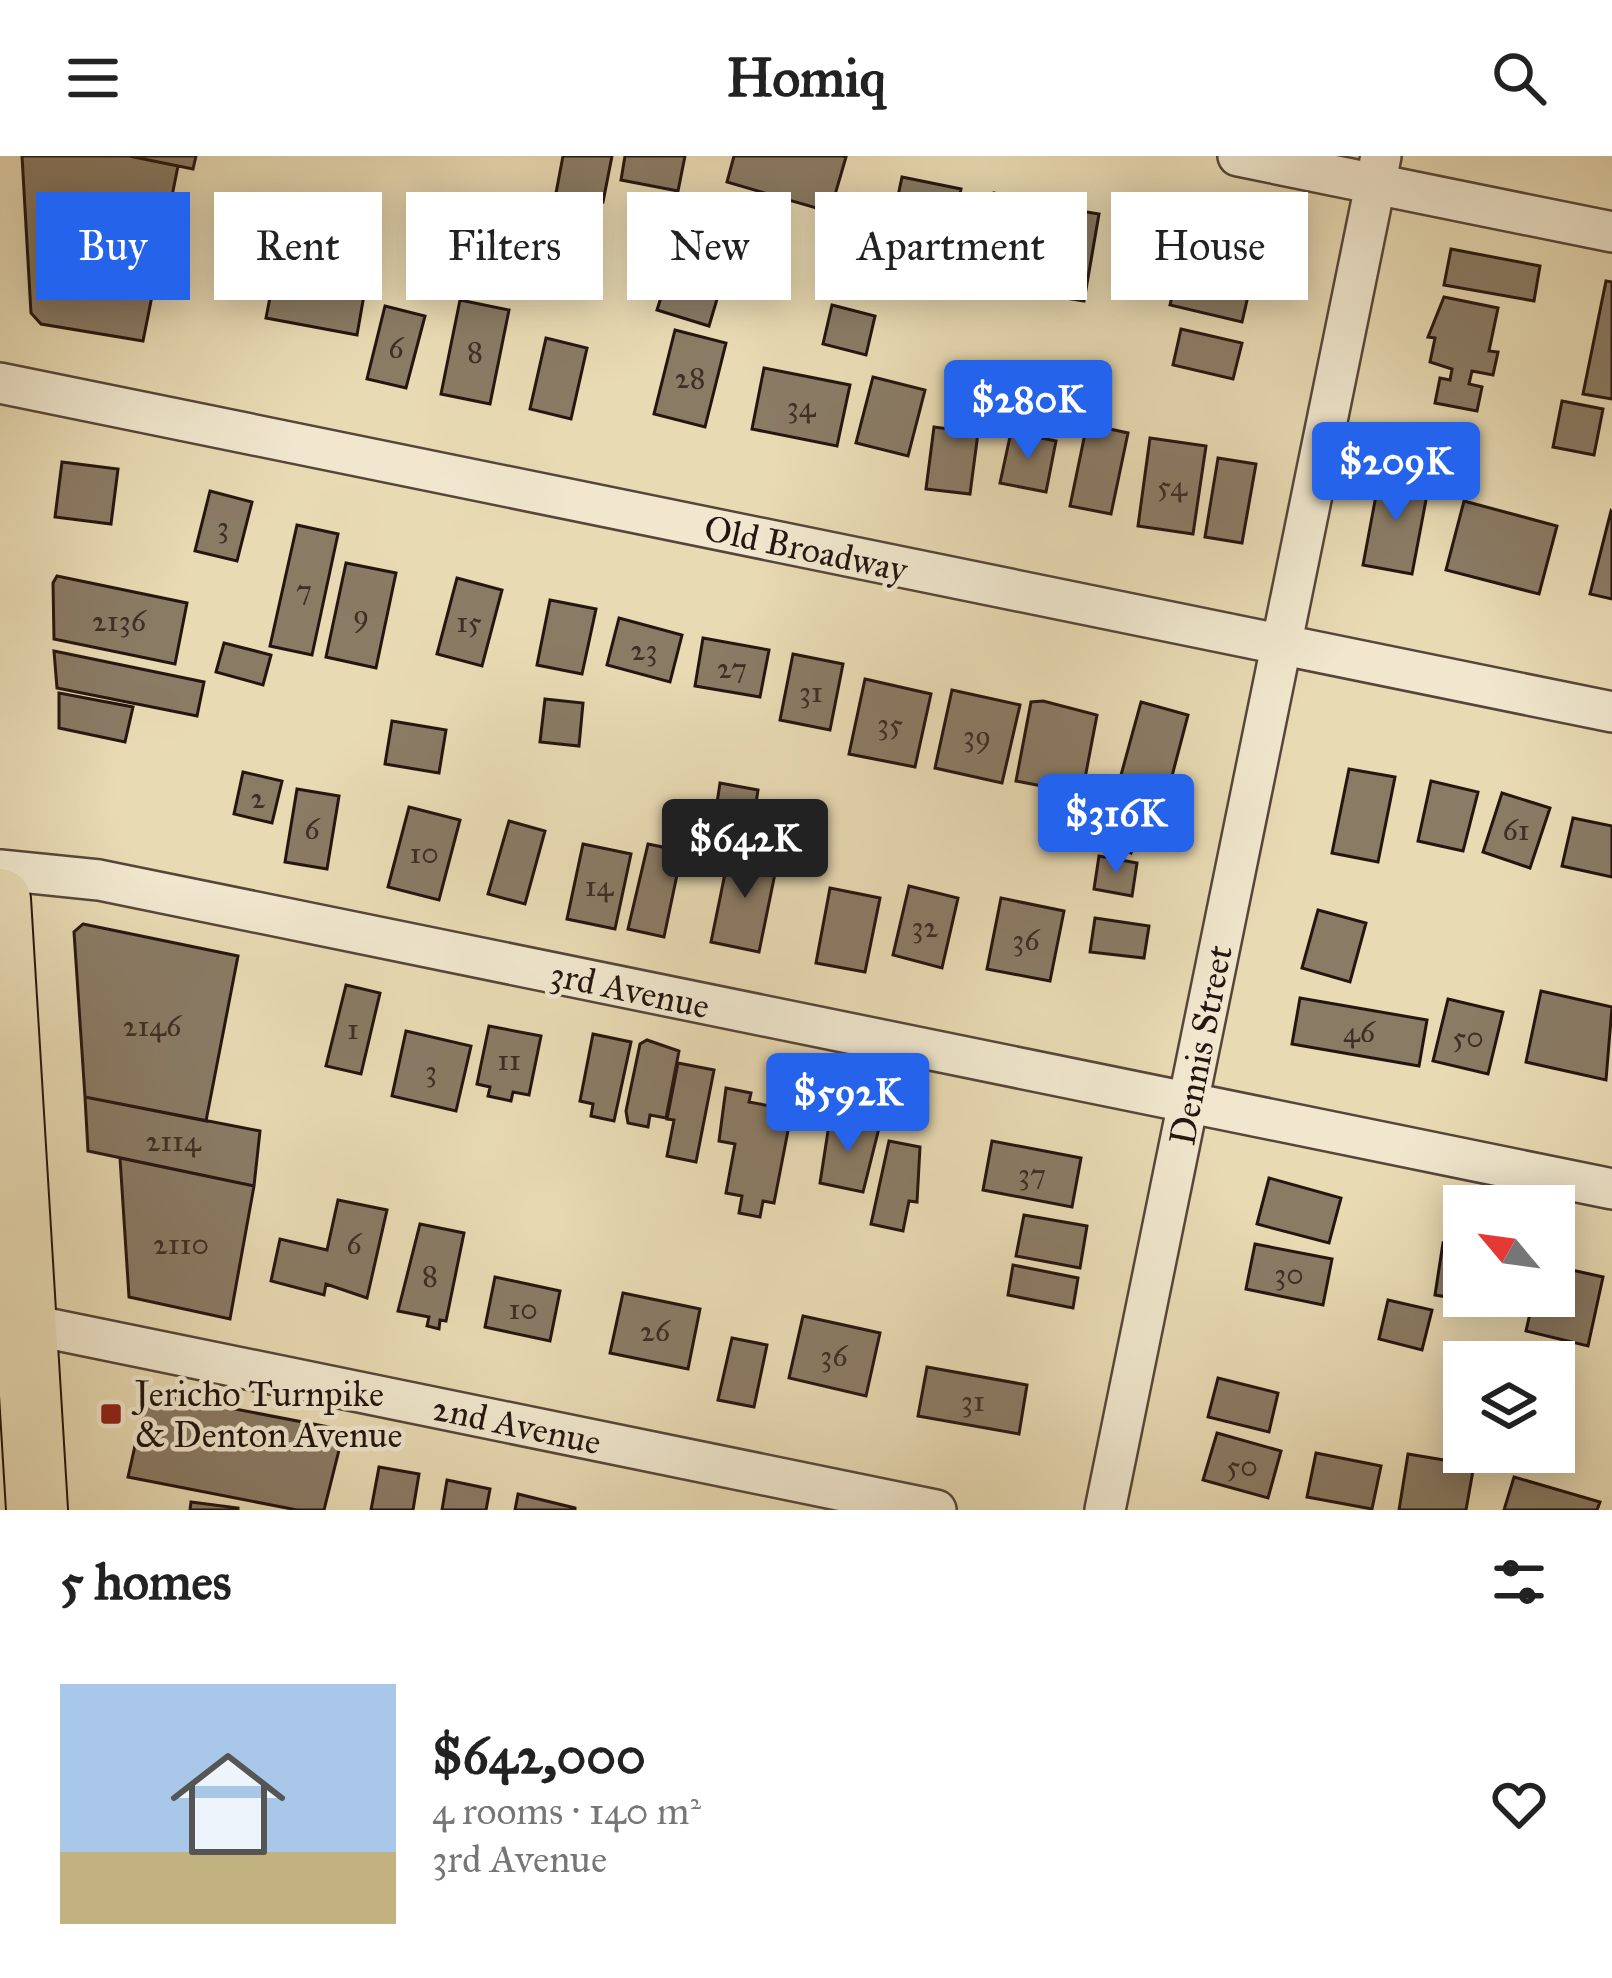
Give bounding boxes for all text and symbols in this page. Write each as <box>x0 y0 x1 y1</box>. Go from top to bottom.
icon: menu <box>60 45 126 111</box>
text: Homiq <box>726 45 886 111</box>
icon: search <box>1486 45 1552 111</box>
chip: Buy <box>36 192 190 300</box>
chip: Rent <box>214 192 382 300</box>
chip: Filters <box>406 192 603 300</box>
chip: New <box>627 192 791 300</box>
chip: Apartment <box>815 192 1087 300</box>
chip: House <box>1111 192 1308 300</box>
house number: 6 <box>388 330 405 366</box>
house number: 8 <box>467 334 483 370</box>
house number: 28 <box>675 360 705 396</box>
pin: $280K <box>944 360 1112 462</box>
text: $280K <box>971 375 1085 423</box>
house number: 34 <box>787 389 817 425</box>
pin: $209K <box>1312 422 1480 524</box>
text: $209K <box>1339 437 1453 485</box>
house number: 54 <box>1157 468 1188 504</box>
street label: Old Broadway <box>700 506 912 592</box>
house number: 3 <box>217 509 229 545</box>
house number: 7 <box>296 572 312 608</box>
house number: 9 <box>353 597 369 634</box>
house number: 2136 <box>92 603 148 639</box>
house number: 15 <box>456 604 482 640</box>
house number: 23 <box>631 632 657 668</box>
house number: 27 <box>717 650 747 686</box>
house number: 31 <box>799 674 823 710</box>
house number: 35 <box>877 706 903 742</box>
house number: 39 <box>963 718 991 755</box>
pin: $316K <box>1032 774 1200 876</box>
house number: 2 <box>251 780 266 816</box>
text: $316K <box>1065 789 1167 837</box>
pin: $642K <box>661 799 829 901</box>
house number: 6 <box>304 811 321 847</box>
house number: 61 <box>1502 812 1530 848</box>
text: $642K <box>689 814 801 862</box>
house number: 10 <box>409 835 439 871</box>
house number: 14 <box>585 868 615 904</box>
house number: 32 <box>912 909 939 945</box>
house number: 36 <box>1012 922 1041 958</box>
street label: Dennis Street <box>1160 941 1242 1149</box>
street label: 3rd Avenue <box>546 952 713 1028</box>
house number: 2146 <box>123 1008 183 1044</box>
house number: 1 <box>347 1011 359 1047</box>
house number: 46 <box>1343 1014 1377 1050</box>
house number: 50 <box>1452 1019 1484 1055</box>
house number: 11 <box>497 1042 521 1078</box>
house number: 3 <box>425 1053 437 1089</box>
pin: $592K <box>764 1053 932 1155</box>
text: $592K <box>793 1068 903 1116</box>
house number: 2114 <box>145 1123 202 1159</box>
house number: 37 <box>1018 1156 1046 1192</box>
north arrow <box>1443 1185 1575 1317</box>
map controls <box>1443 1185 1575 1473</box>
house number: 2110 <box>153 1226 209 1262</box>
house number: 6 <box>346 1226 363 1262</box>
house number: 30 <box>1274 1256 1304 1292</box>
house number: 8 <box>422 1258 438 1294</box>
house number: 10 <box>508 1291 538 1327</box>
house number: 26 <box>640 1313 672 1349</box>
house number: 36 <box>820 1338 849 1374</box>
button: layers <box>1443 1341 1575 1473</box>
place label: Jericho Turnpike & Denton Avenue <box>131 1372 402 1457</box>
house number: 31 <box>961 1383 985 1419</box>
street label: 2nd Avenue <box>429 1386 605 1464</box>
marker: Jericho Turnpike & Denton Avenue <box>98 1401 124 1427</box>
house number: 50 <box>1226 1448 1258 1484</box>
icon: filters <box>1486 1549 1552 1615</box>
text: 5 homes <box>60 1551 231 1613</box>
text: $642,000 <box>432 1725 646 1787</box>
icon: home <box>156 1732 300 1876</box>
icon: heart <box>1486 1771 1552 1837</box>
text: 4 rooms · 140 m² <box>432 1787 701 1835</box>
text: 3rd Avenue <box>432 1835 607 1883</box>

